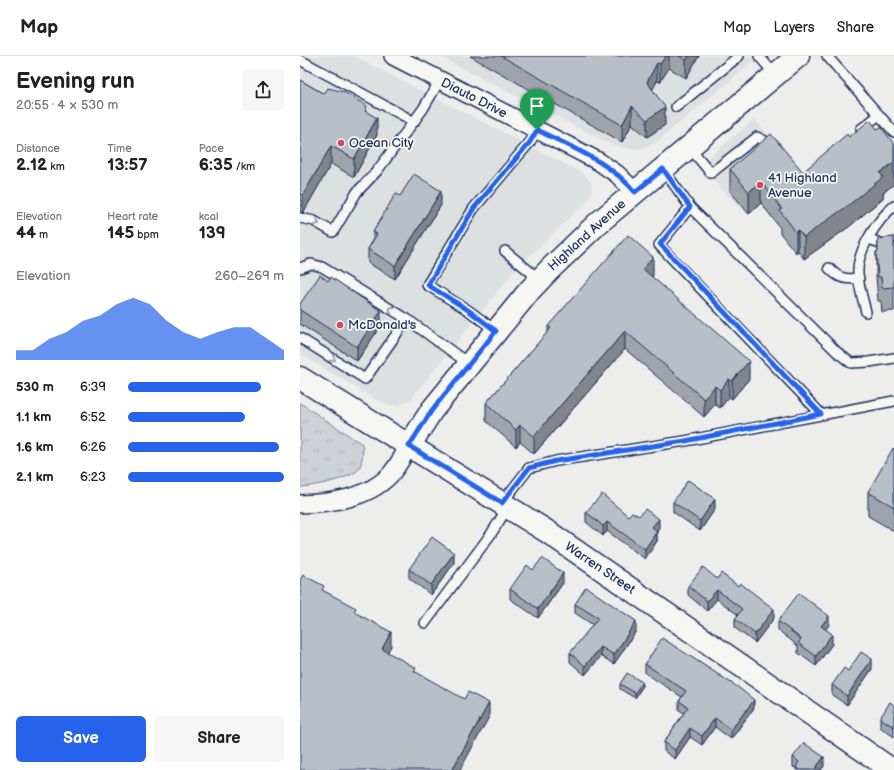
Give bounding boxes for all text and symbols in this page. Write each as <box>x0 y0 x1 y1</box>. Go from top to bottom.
text: Map <box>20 16 58 39</box>
text: Map <box>723 19 751 36</box>
text: Layers <box>773 19 815 36</box>
text: Share <box>837 19 874 36</box>
text: Evening run <box>16 68 135 95</box>
button: share <box>242 69 284 111</box>
street label: Diauto Drive <box>438 74 510 122</box>
pin <box>520 89 554 130</box>
icon: arrive <box>526 95 548 117</box>
text: 20:55 · 4 × 530 m <box>16 97 118 113</box>
place label: Ocean City <box>349 135 414 151</box>
marker: Ocean City <box>336 138 346 148</box>
text: Distance <box>16 142 60 155</box>
text: Time <box>107 142 132 155</box>
text: Pace <box>199 142 224 155</box>
text: 2.12 <box>16 155 47 175</box>
text: 13:57 <box>107 155 148 175</box>
text: 6:35 <box>199 155 233 175</box>
text: km <box>47 160 65 173</box>
text: /km <box>233 160 255 173</box>
place label: 41 Highland Avenue <box>768 170 837 201</box>
marker: 41 Highland Avenue <box>755 180 765 190</box>
street label: Highland Avenue <box>545 196 629 274</box>
text: Elevation <box>16 210 62 223</box>
text: Heart rate <box>107 210 158 223</box>
text: kcal <box>199 210 218 223</box>
one-way arrow <box>313 218 321 226</box>
text: 44 <box>16 223 36 243</box>
text: 145 <box>107 223 134 243</box>
text: 139 <box>199 223 226 243</box>
text: m <box>36 228 48 241</box>
text: bpm <box>134 228 159 241</box>
text: Elevation <box>16 268 70 284</box>
text: 260–269 m <box>215 268 284 284</box>
one-way arrow <box>388 306 395 314</box>
place label: McDonald's <box>348 317 417 333</box>
marker: McDonald's <box>335 320 345 330</box>
one-way arrow <box>329 354 336 361</box>
text: 530 m <box>16 379 54 395</box>
text: 6:39 <box>80 379 106 395</box>
text: 1.1 km <box>16 409 51 425</box>
text: 6:52 <box>80 409 106 425</box>
text: 1.6 km <box>16 439 54 455</box>
text: 6:26 <box>80 439 106 455</box>
text: 2.1 km <box>16 469 54 485</box>
text: 6:23 <box>80 469 106 485</box>
street label: Warren Street <box>562 539 638 597</box>
button: Save <box>16 716 146 762</box>
button: Share <box>154 716 284 762</box>

